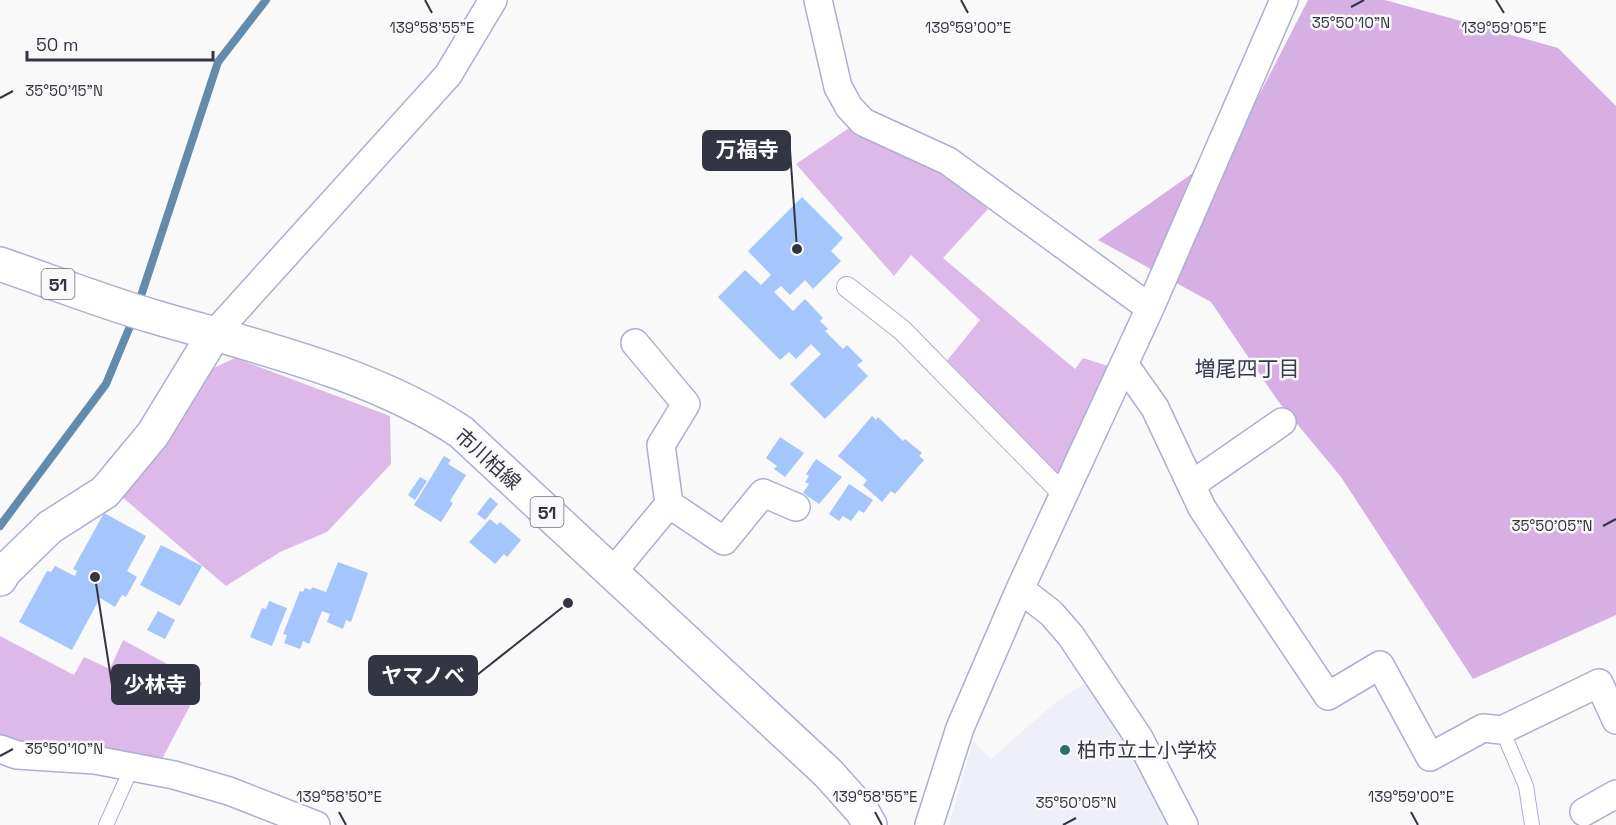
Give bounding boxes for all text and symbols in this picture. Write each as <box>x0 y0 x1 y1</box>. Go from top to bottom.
text: 35°50'10"N <box>1312 13 1390 32</box>
text: 139°58'55"E <box>389 18 475 37</box>
text: 139°59'00"E <box>925 18 1011 37</box>
text: 139°59'05"E <box>1461 18 1547 37</box>
scale bar <box>27 24 213 62</box>
text: 50 m <box>36 33 78 56</box>
text: 35°50'15"N <box>25 81 103 100</box>
callout: 万福寺 <box>703 131 790 170</box>
text: 万福寺 <box>716 136 779 163</box>
road number: 51 <box>42 269 74 299</box>
district label: 増尾四丁目 <box>1195 355 1300 382</box>
street label: 市川柏線 <box>450 423 526 495</box>
road number: 51 <box>530 497 564 527</box>
text: 35°50'05"N <box>1511 516 1593 535</box>
callout: ヤマノベ <box>369 656 477 695</box>
text: ヤマノベ <box>381 662 465 689</box>
callout: 少林寺 <box>112 665 199 704</box>
text: 少林寺 <box>124 671 187 698</box>
place label: 柏市立土小学校 <box>1077 737 1217 763</box>
text: 35°50'10"N <box>25 739 103 758</box>
marker: 柏市立土小学校 <box>1058 743 1072 757</box>
text: 139°58'50"E <box>296 787 382 806</box>
text: 139°58'55"E <box>832 787 918 806</box>
text: 139°59'00"E <box>1368 787 1454 806</box>
text: 35°50'05"N <box>1035 793 1117 812</box>

